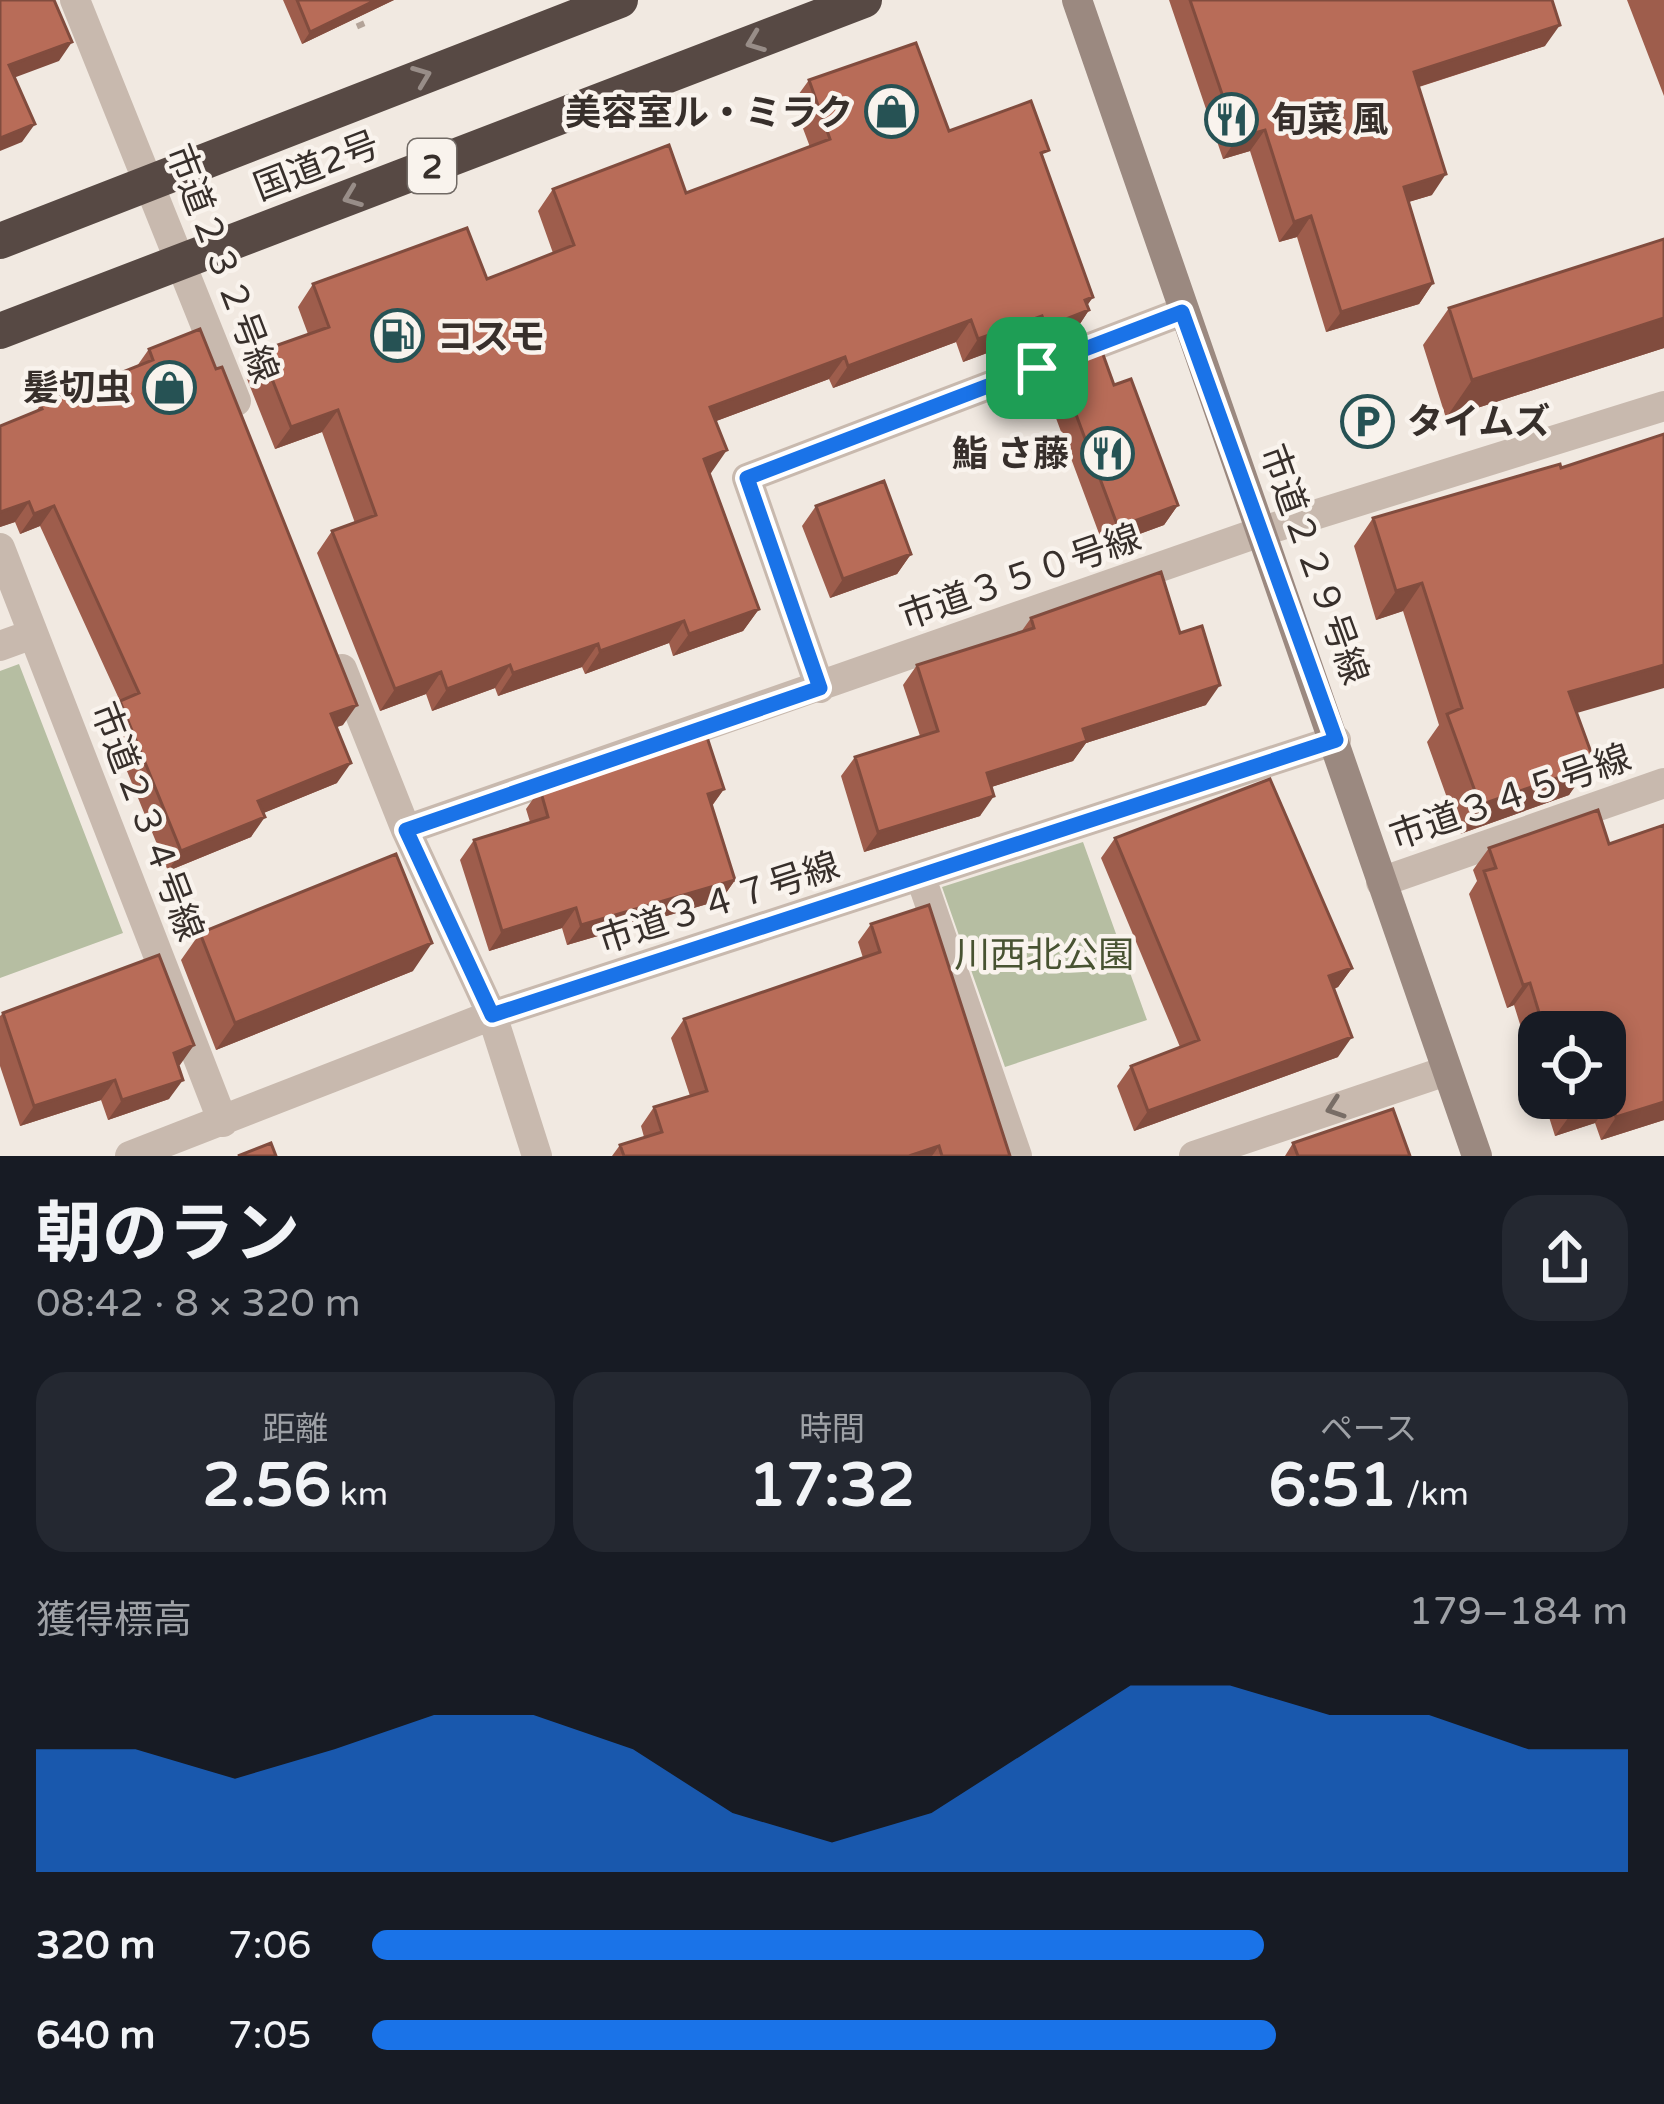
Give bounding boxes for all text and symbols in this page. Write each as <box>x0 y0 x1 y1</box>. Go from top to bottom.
one-way arrow <box>745 27 766 52</box>
one-way arrow <box>410 66 431 91</box>
shop icon: 美容室ル・ミラク <box>864 84 920 140</box>
restaurant icon: 旬菜 風 <box>1204 91 1260 147</box>
place label: 美容室ル・ミラク <box>565 92 853 135</box>
place label: 旬菜 風 <box>1271 99 1388 142</box>
street label: 国道2号 <box>248 123 385 210</box>
street label: 市道２３２号線 <box>156 138 287 389</box>
road number: 2 <box>408 139 456 193</box>
one-way arrow <box>342 182 363 207</box>
fuel station icon: コスモ <box>370 308 426 364</box>
place label: コスモ <box>437 316 545 359</box>
pin <box>986 317 1088 419</box>
icon: arrive <box>1004 335 1070 401</box>
shop icon: 髪切虫 <box>142 359 198 415</box>
place label: 髪切虫 <box>23 367 131 410</box>
parking icon: タイムズ <box>1340 393 1396 449</box>
place label: タイムズ <box>1407 401 1550 444</box>
restaurant icon: 鮨 さ藤 <box>1080 425 1136 481</box>
place label: 鮨 さ藤 <box>952 433 1069 476</box>
street label: 市道２２９号線 <box>1250 439 1377 690</box>
street label: 市道３５０号線 <box>894 516 1147 639</box>
street label: 市道２３４号線 <box>81 696 212 947</box>
street label: 市道３４５号線 <box>1384 736 1637 859</box>
street label: 市道３４７号線 <box>592 844 845 963</box>
park label: 川西北公園 <box>954 934 1134 977</box>
map controls <box>1518 1011 1626 1119</box>
button: locate <box>1518 1011 1626 1119</box>
one-way arrow <box>1325 1094 1346 1119</box>
text: 朝のラン <box>36 1195 300 1275</box>
button: share <box>1502 1195 1628 1321</box>
text: 08:42 · 8 × 320 m <box>36 1280 361 1327</box>
text: 距離 <box>262 1410 328 1449</box>
text: 時間 <box>799 1410 865 1449</box>
text: ペース <box>1320 1410 1417 1449</box>
text: 2.56 <box>203 1450 331 1522</box>
text: 17:32 <box>749 1450 915 1522</box>
text: 6:51 <box>1269 1450 1397 1522</box>
text: km <box>331 1475 388 1514</box>
text: /km <box>1397 1475 1469 1514</box>
text: 179–184 m <box>1408 1588 1628 1635</box>
text: 獲得標高 <box>36 1597 192 1644</box>
text: 320 m <box>36 1922 155 1969</box>
text: 7:06 <box>228 1922 312 1969</box>
text: 640 m <box>36 2012 155 2059</box>
text: 7:05 <box>228 2012 312 2059</box>

